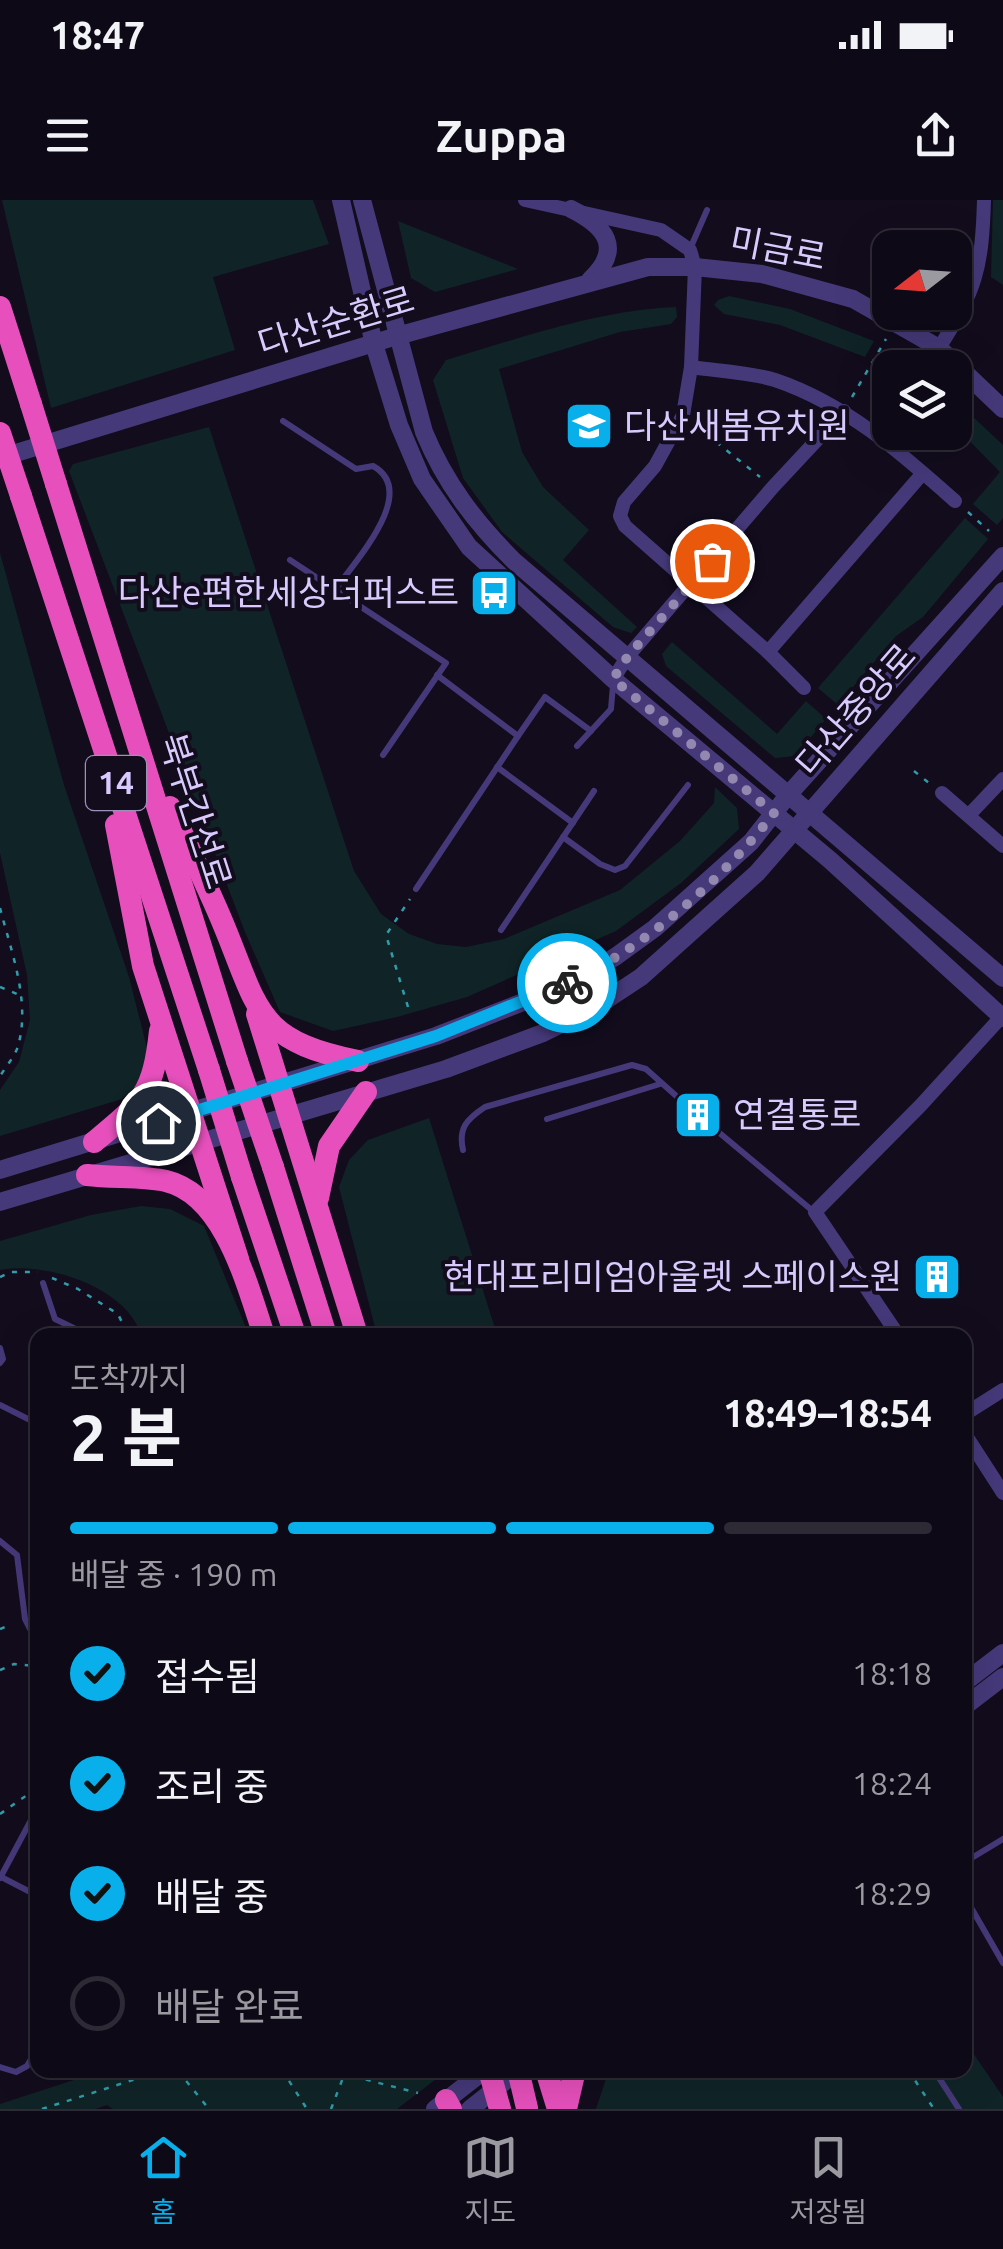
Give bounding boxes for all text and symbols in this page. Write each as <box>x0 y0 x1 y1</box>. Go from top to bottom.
text: 18:47 <box>50 14 145 56</box>
icon: menu <box>40 108 95 163</box>
icon: share <box>908 108 963 163</box>
text: Zuppa <box>436 110 567 161</box>
street label: 미금로 <box>727 219 829 277</box>
north arrow <box>872 230 972 330</box>
map controls <box>872 230 972 450</box>
street label: 다산순환로 <box>253 278 419 364</box>
button: layers <box>872 350 972 450</box>
school or university icon: 다산새봄유치원 <box>563 400 615 452</box>
place label: 다산새봄유치원 <box>624 405 849 445</box>
pin <box>670 519 755 604</box>
icon: bag <box>685 534 740 589</box>
bus stop icon: 다산e편한세상더퍼스트 <box>468 567 520 619</box>
place label: 다산e편한세상더퍼스트 <box>118 572 459 612</box>
street label: 다산중앙로 <box>787 635 923 783</box>
street label: 북부간선로 <box>152 728 240 893</box>
road number: 14 <box>86 756 146 810</box>
courier <box>517 933 617 1033</box>
icon: bike <box>540 956 595 1011</box>
pin <box>116 1081 201 1166</box>
building icon: 연결통로 <box>672 1089 724 1141</box>
place label: 연결통로 <box>733 1094 862 1134</box>
icon: home <box>131 1096 186 1151</box>
building icon: 현대프리미엄아울렛 스페이스원 <box>911 1251 963 1303</box>
place label: 현대프리미엄아울렛 스페이스원 <box>443 1256 902 1296</box>
text: 도착까지 <box>70 1360 188 1396</box>
text: 18:49–18:54 <box>723 1392 932 1434</box>
text: 2 분 <box>70 1400 182 1473</box>
text: 배달 중 · 190 m <box>70 1556 277 1592</box>
icon: check <box>70 1646 125 1701</box>
text: 접수됨 <box>155 1655 260 1697</box>
text: 18:18 <box>852 1655 932 1691</box>
icon: check <box>70 1756 125 1811</box>
text: 조리 중 <box>155 1765 269 1807</box>
text: 18:24 <box>852 1765 932 1801</box>
icon: check <box>70 1866 125 1921</box>
text: 배달 중 <box>155 1875 269 1917</box>
text: 18:29 <box>852 1875 932 1911</box>
text: 배달 완료 <box>155 1985 304 2027</box>
tab: 홈 <box>136 2130 191 2230</box>
tab: 지도 <box>463 2130 518 2230</box>
tab: 저장됨 <box>790 2130 867 2230</box>

